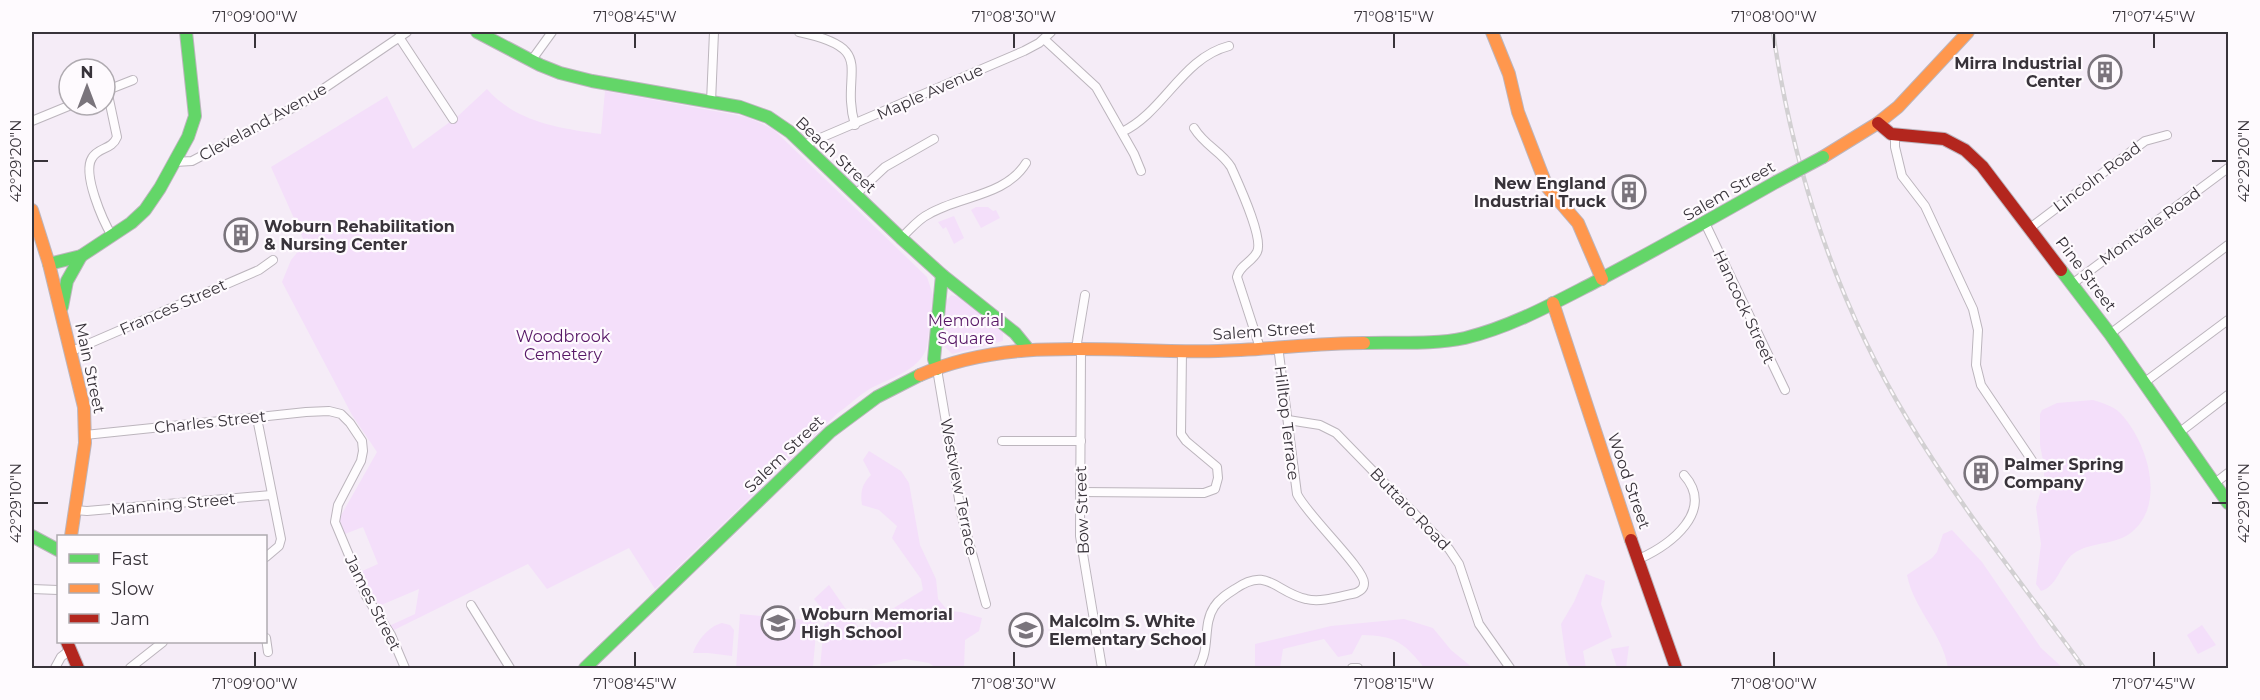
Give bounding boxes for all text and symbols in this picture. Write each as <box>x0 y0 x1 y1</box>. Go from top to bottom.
text: 71°09'00"W <box>212 7 298 26</box>
text: 71°08'45"W <box>593 7 677 26</box>
text: 71°08'30"W <box>972 7 1056 26</box>
text: 71°08'15"W <box>1354 7 1434 26</box>
text: 71°08'00"W <box>1731 7 1817 26</box>
text: 71°07'45"W <box>2113 7 2196 26</box>
place label: Mirra Industrial Center <box>1954 54 2082 91</box>
building icon: Mirra Industrial Center <box>2087 54 2123 90</box>
north arrow <box>57 57 117 117</box>
street label: Maple Avenue <box>874 60 986 124</box>
text: N <box>81 63 93 82</box>
street label: Cleveland Avenue <box>196 79 330 165</box>
street label: Beach Street <box>792 113 881 197</box>
text: 42°29'20"N <box>6 120 25 202</box>
text: 42°29'20"N <box>2234 120 2253 202</box>
street label: Lincoln Road <box>2050 138 2144 216</box>
street label: Salem Street <box>1680 157 1779 225</box>
place label: New England Industrial Truck <box>1474 174 1607 211</box>
building icon: New England Industrial Truck <box>1611 174 1647 210</box>
street label: Montvale Road <box>2096 183 2204 269</box>
building icon: Woburn Rehabilitation & Nursing Center <box>223 217 259 253</box>
place label: Woburn Rehabilitation & Nursing Center <box>264 217 455 254</box>
street label: Pine Street <box>2052 233 2121 316</box>
street label: Hancock Street <box>1709 247 1779 367</box>
street label: Frances Street <box>117 275 230 339</box>
park label: Memorial Square <box>928 311 1004 348</box>
street label: Salem Street <box>1212 318 1316 344</box>
street label: Main Street <box>71 321 109 416</box>
park label: Woodbrook Cemetery <box>516 327 611 364</box>
street label: Hilltop Terrace <box>1271 365 1303 481</box>
street label: Charles Street <box>153 407 267 437</box>
street label: Salem Street <box>740 411 828 497</box>
street label: Westview Terrace <box>936 417 982 557</box>
street label: Wood Street <box>1604 430 1654 532</box>
building icon: Palmer Spring Company <box>1963 455 1999 491</box>
place label: Palmer Spring Company <box>2004 455 2124 492</box>
text: 42°29'10"N <box>6 463 25 543</box>
text: 42°29'10"N <box>2234 463 2253 543</box>
street label: Buttaro Road <box>1366 464 1454 554</box>
street label: Bow Street <box>1071 465 1093 555</box>
street label: Manning Street <box>110 489 237 519</box>
legend <box>57 535 267 643</box>
text: Fast <box>111 548 149 570</box>
street label: James Street <box>340 551 405 654</box>
text: Slow <box>111 578 154 600</box>
school or university icon: Woburn Memorial High School <box>760 605 796 641</box>
place label: Woburn Memorial High School <box>801 605 953 642</box>
text: Jam <box>110 608 150 630</box>
school or university icon: Malcolm S. White Elementary School <box>1008 612 1044 648</box>
place label: Malcolm S. White Elementary School <box>1049 612 1207 649</box>
text: 71°09'00"W <box>212 674 298 693</box>
text: 71°08'45"W <box>593 674 677 693</box>
text: 71°08'30"W <box>972 674 1056 693</box>
text: 71°08'15"W <box>1354 674 1434 693</box>
text: 71°08'00"W <box>1731 674 1817 693</box>
text: 71°07'45"W <box>2113 674 2196 693</box>

